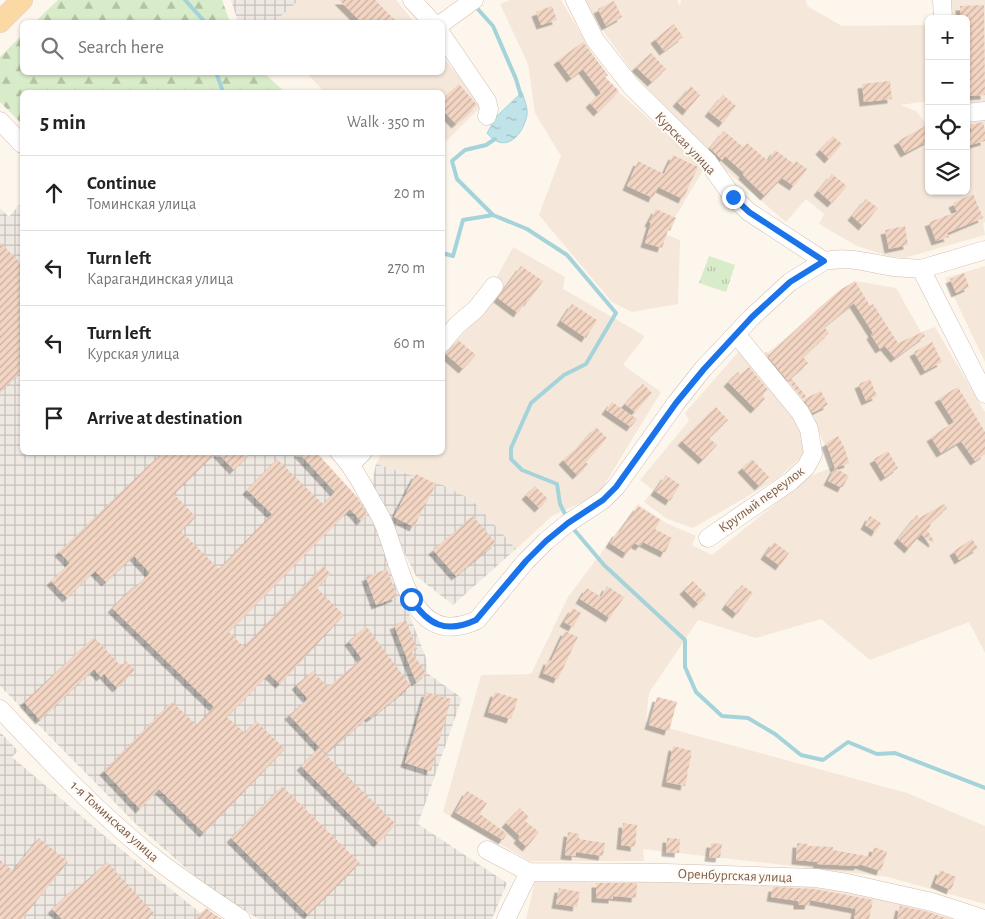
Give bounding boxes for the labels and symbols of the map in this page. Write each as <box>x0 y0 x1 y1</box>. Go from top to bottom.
street label: Курская улица <box>652 110 719 178</box>
route end <box>722 186 745 209</box>
street label: Круглый переулок <box>716 464 807 535</box>
route start <box>400 588 423 611</box>
street label: 1-я Томинская улица <box>67 779 162 865</box>
street label: Оренбургская улица <box>677 867 793 885</box>

